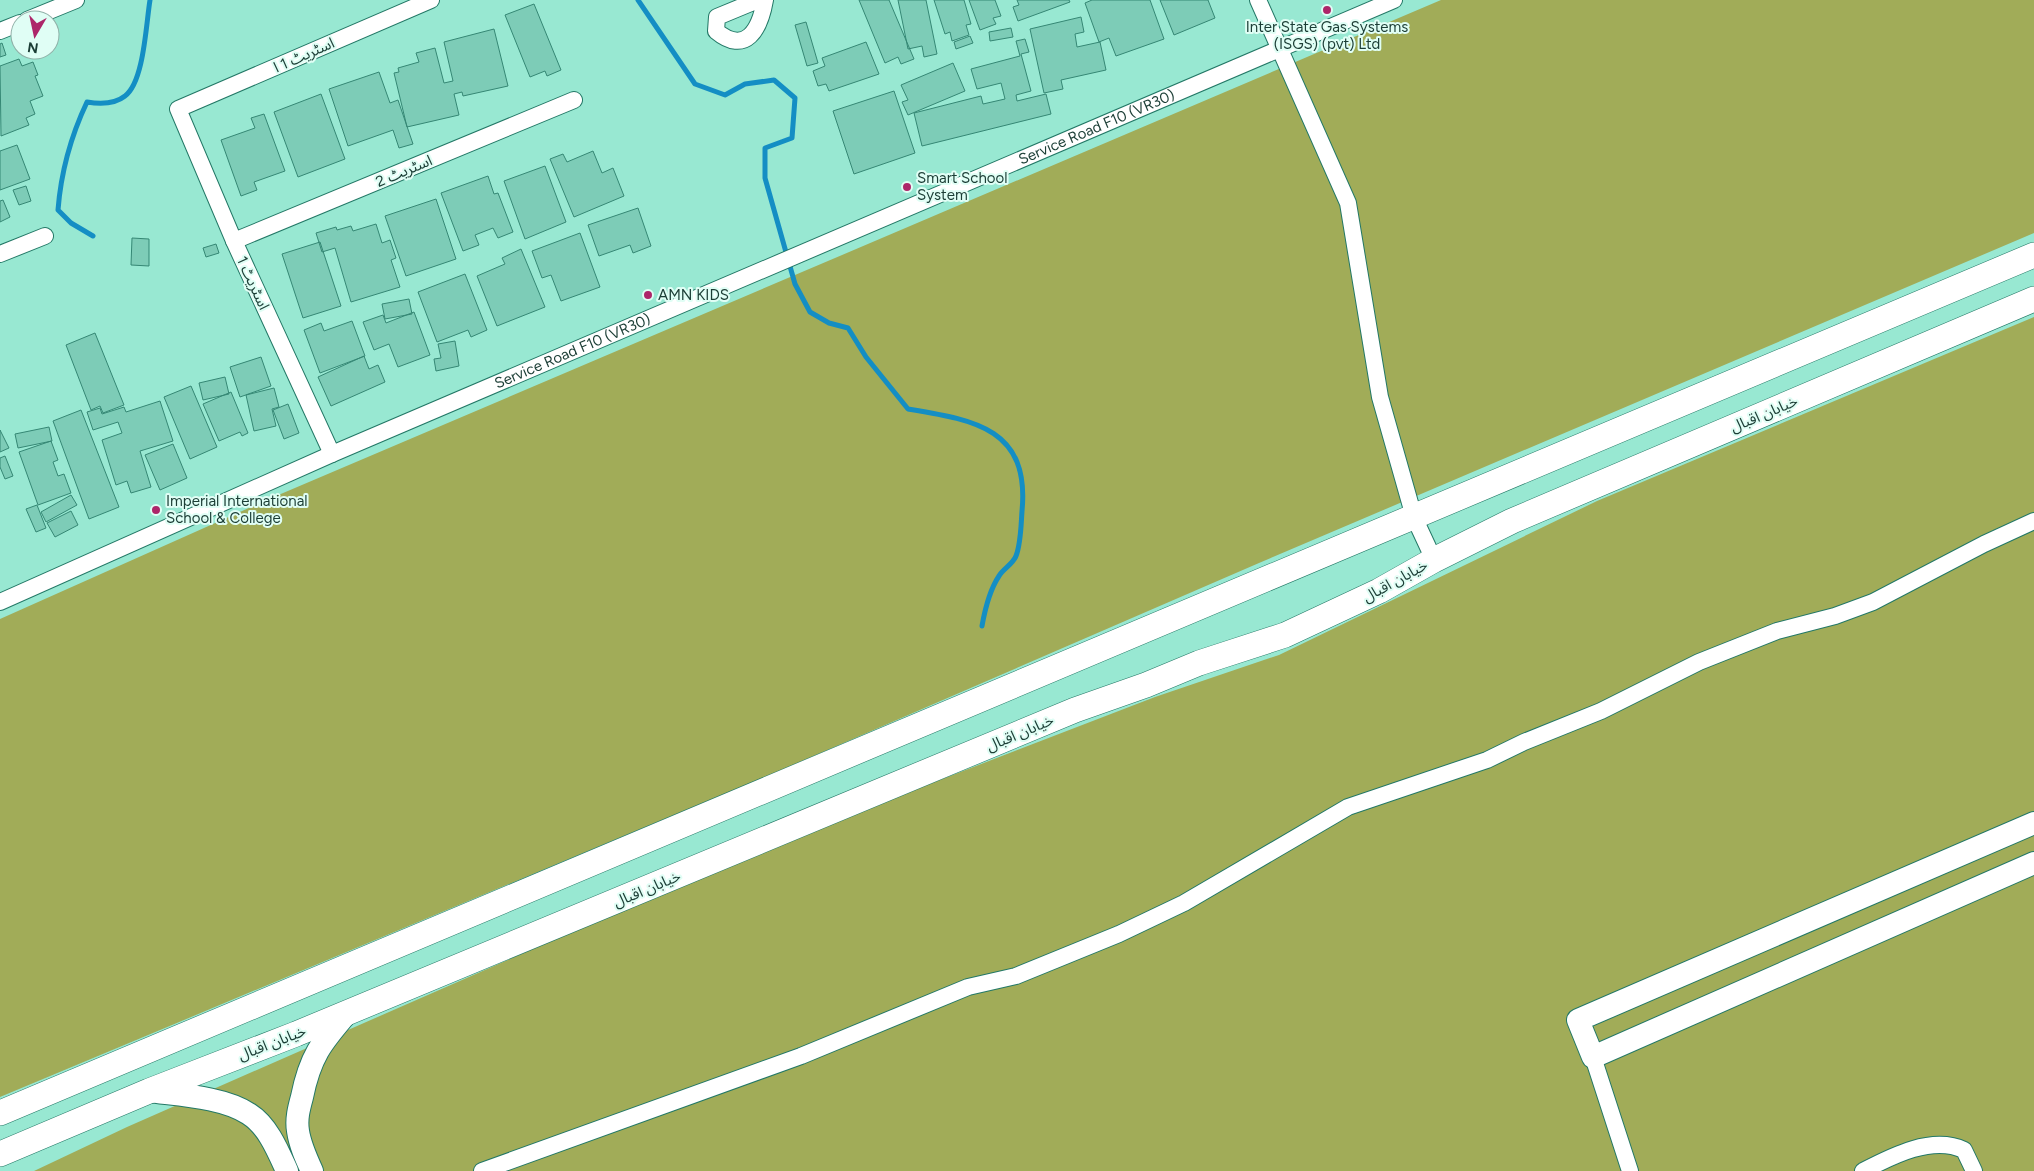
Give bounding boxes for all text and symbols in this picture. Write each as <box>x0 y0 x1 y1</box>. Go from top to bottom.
marker: Inter State Gas Systems (ISGS) (pvt) Ltd <box>1321 4 1333 16</box>
north arrow <box>10 10 60 60</box>
place label: Inter State Gas Systems (ISGS) (pvt) Ltd <box>1246 18 1408 53</box>
street label: اسٹریٹ 1 ا <box>271 34 337 76</box>
text: N <box>26 38 40 57</box>
street label: Service Road F10 (VR30) <box>1016 86 1177 168</box>
street label: اسٹریٹ 2 <box>373 151 435 191</box>
place label: Smart School System <box>917 169 1007 204</box>
marker: Smart School System <box>901 181 913 193</box>
street label: اسٹریٹ 1 <box>233 253 273 313</box>
place label: AMN KIDS <box>658 286 729 304</box>
marker: AMN KIDS <box>642 289 654 301</box>
street label: Service Road F10 (VR30) <box>492 310 653 392</box>
street label: خیابان اقبال <box>1728 392 1801 436</box>
place label: Imperial International School & College <box>166 492 308 527</box>
marker: Imperial International School & College <box>150 504 162 516</box>
street label: خیابان اقبال <box>1359 556 1431 606</box>
street label: خیابان اقبال <box>984 711 1057 755</box>
street label: خیابان اقبال <box>611 867 684 911</box>
street label: خیابان اقبال <box>235 1022 309 1064</box>

